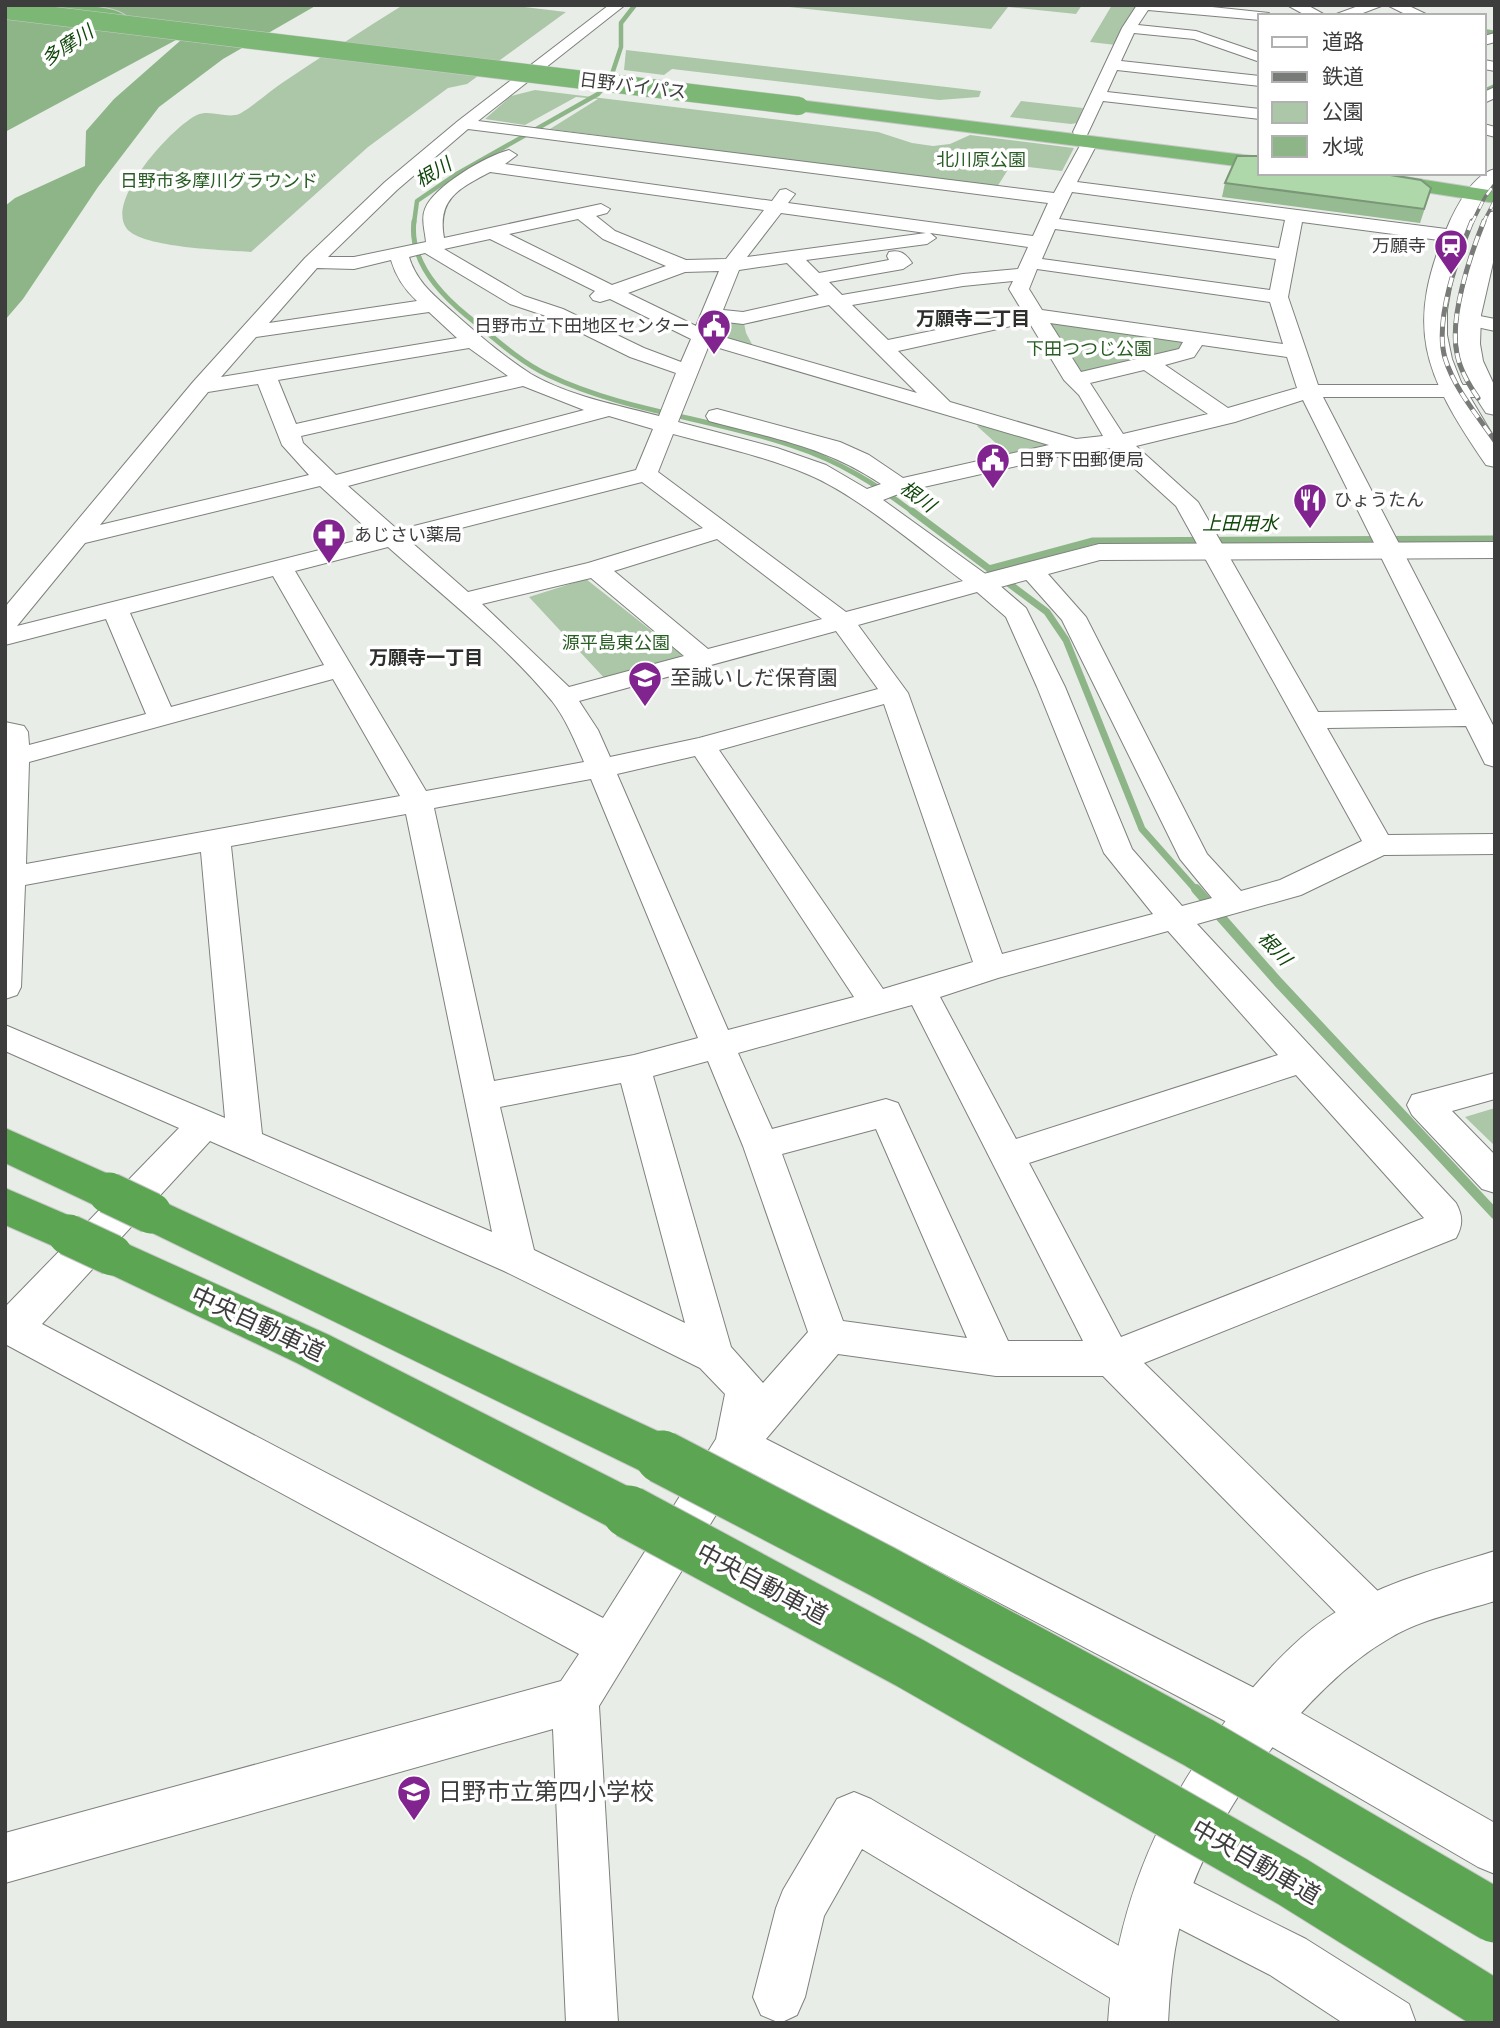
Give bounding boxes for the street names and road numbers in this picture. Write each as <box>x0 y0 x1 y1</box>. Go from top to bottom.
street label: 日野バイパス <box>578 69 688 103</box>
street label: 中央自動車道 <box>187 1280 330 1367</box>
street label: 中央自動車道 <box>692 1537 833 1630</box>
street label: 中央自動車道 <box>1187 1813 1326 1910</box>

